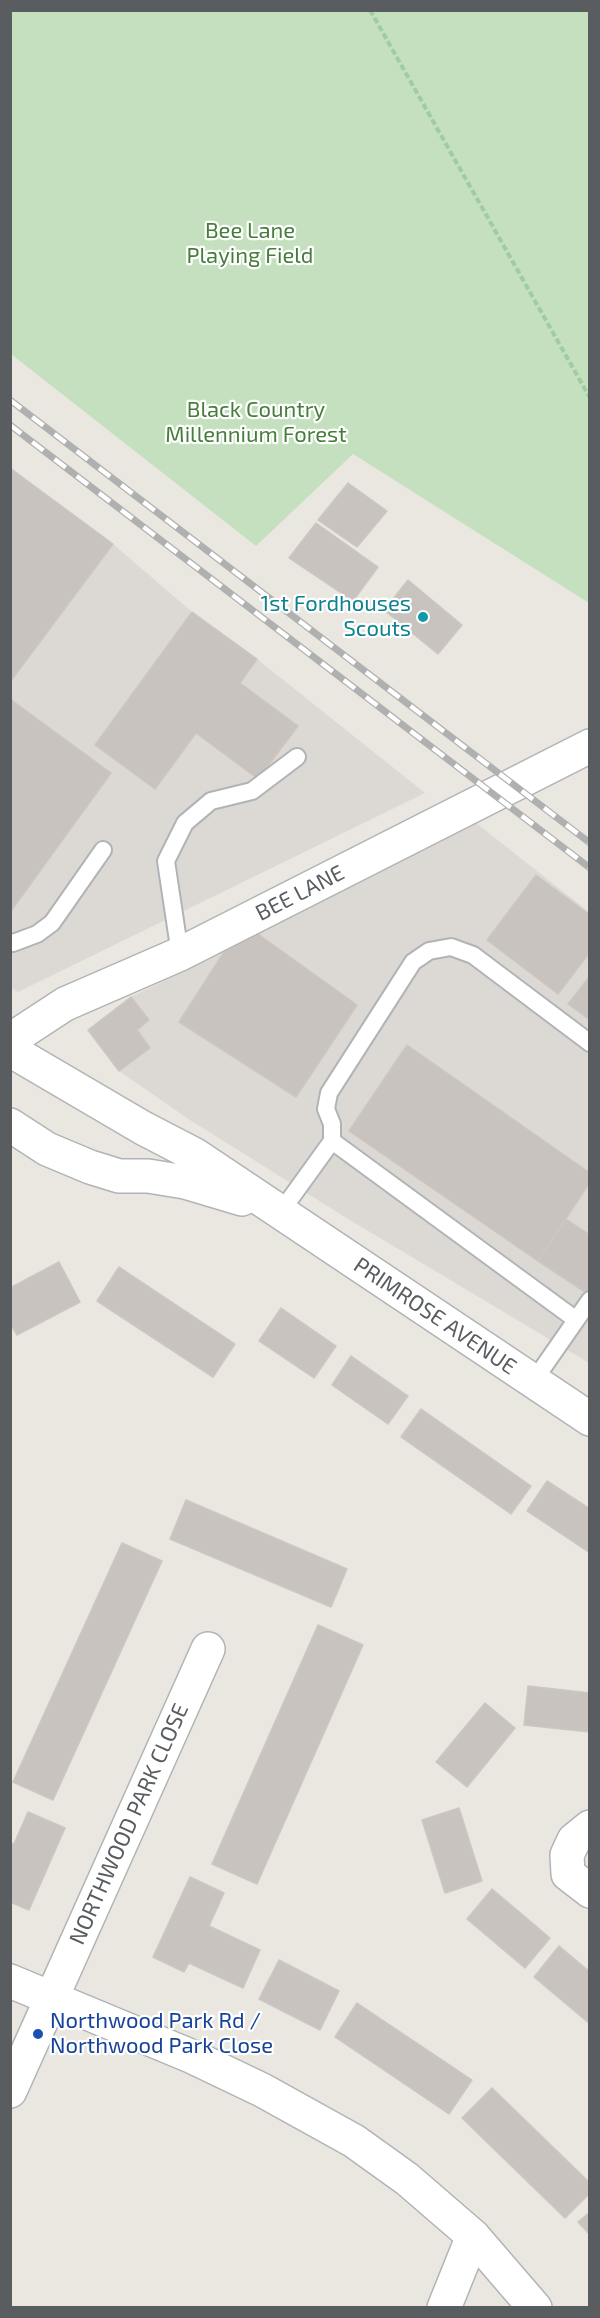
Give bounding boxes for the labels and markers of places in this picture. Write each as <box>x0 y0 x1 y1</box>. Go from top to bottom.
place label: 1st Fordhouses Scouts <box>261 591 411 642</box>
marker: 1st Fordhouses Scouts <box>416 610 430 624</box>
place label: Northwood Park Rd / Northwood Park Close <box>50 2008 273 2060</box>
marker: Northwood Park Rd / Northwood Park Close <box>31 2027 45 2041</box>

